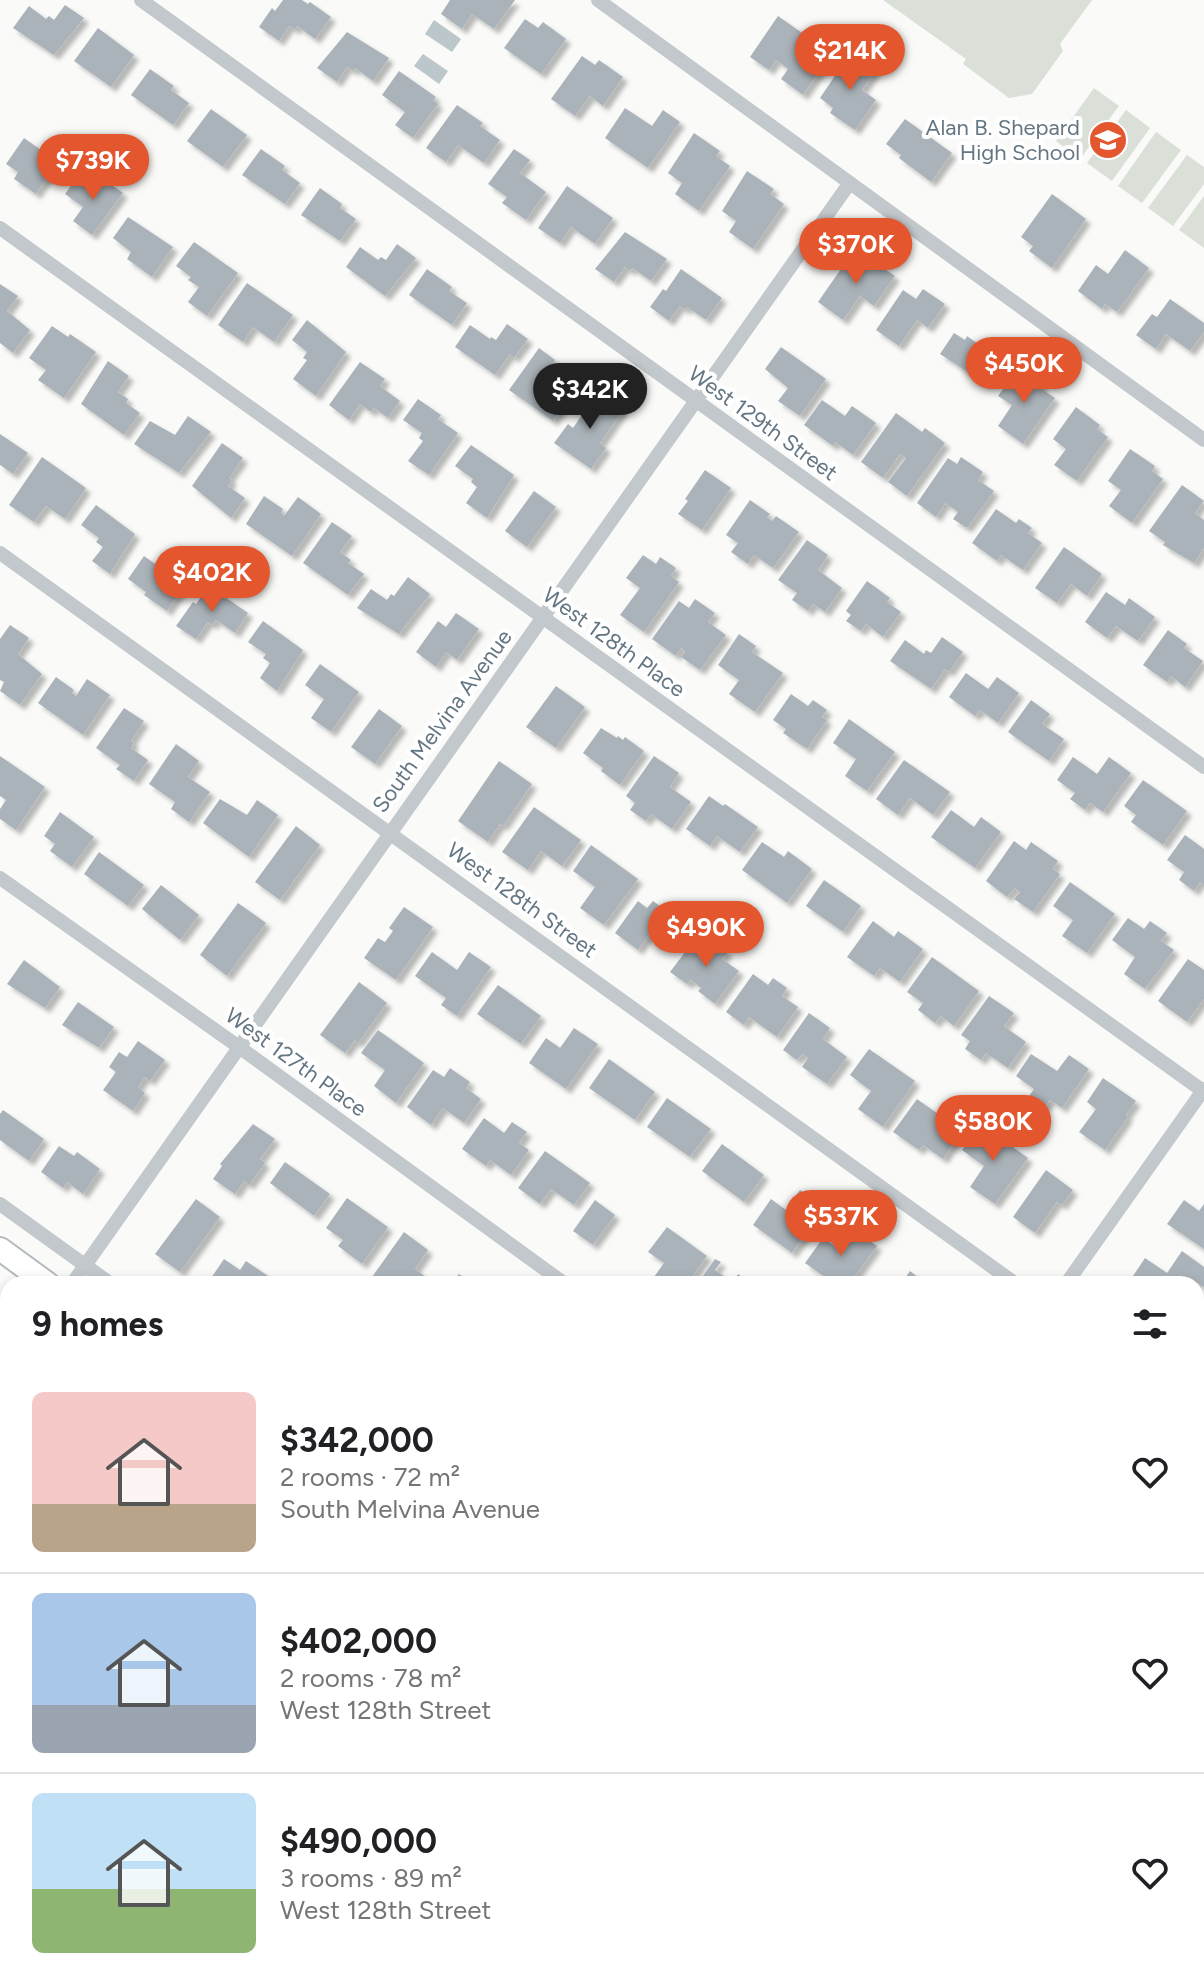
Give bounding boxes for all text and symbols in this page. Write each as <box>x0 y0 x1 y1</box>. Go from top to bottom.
pin: $214K <box>794 24 906 92</box>
text: $214K <box>813 34 887 66</box>
place label: Alan B. Shepard High School <box>926 114 1080 166</box>
school or university icon: Alan B. Shepard High School <box>1087 119 1129 161</box>
pin: $739K <box>37 134 149 202</box>
text: $739K <box>55 144 131 176</box>
pin: $370K <box>800 218 912 286</box>
text: $370K <box>817 228 895 260</box>
pin: $450K <box>968 337 1080 405</box>
text: $450K <box>984 347 1064 379</box>
street label: West 129th Street <box>683 360 843 486</box>
pin: $342K <box>534 363 646 431</box>
text: $342K <box>551 373 629 405</box>
pin: $402K <box>156 546 268 614</box>
text: $402K <box>172 556 252 588</box>
street label: West 128th Place <box>537 581 691 703</box>
street label: South Melvina Avenue <box>366 624 518 818</box>
street label: West 128th Street <box>442 837 602 963</box>
pin: $490K <box>650 901 762 969</box>
text: $490K <box>666 911 746 943</box>
street label: West 127th Place <box>220 1002 372 1122</box>
pin: $580K <box>937 1095 1049 1163</box>
text: $580K <box>953 1105 1033 1137</box>
pin: $537K <box>785 1190 897 1258</box>
text: $537K <box>803 1200 879 1232</box>
icon: filters <box>1128 1302 1172 1346</box>
text: 9 homes <box>32 1304 163 1345</box>
text: $342,000 <box>280 1420 434 1461</box>
icon: home <box>96 1424 192 1520</box>
icon: heart <box>1128 1450 1172 1494</box>
text: 2 rooms · 72 m² <box>280 1461 460 1493</box>
text: South Melvina Avenue <box>280 1493 540 1525</box>
text: $402,000 <box>280 1621 437 1662</box>
icon: home <box>96 1625 192 1721</box>
icon: heart <box>1128 1651 1172 1695</box>
text: 2 rooms · 78 m² <box>280 1662 461 1694</box>
text: West 128th Street <box>280 1694 491 1726</box>
text: $490,000 <box>280 1821 437 1862</box>
icon: home <box>96 1825 192 1921</box>
icon: heart <box>1128 1851 1172 1895</box>
text: 3 rooms · 89 m² <box>280 1862 462 1894</box>
text: West 128th Street <box>280 1894 491 1926</box>

